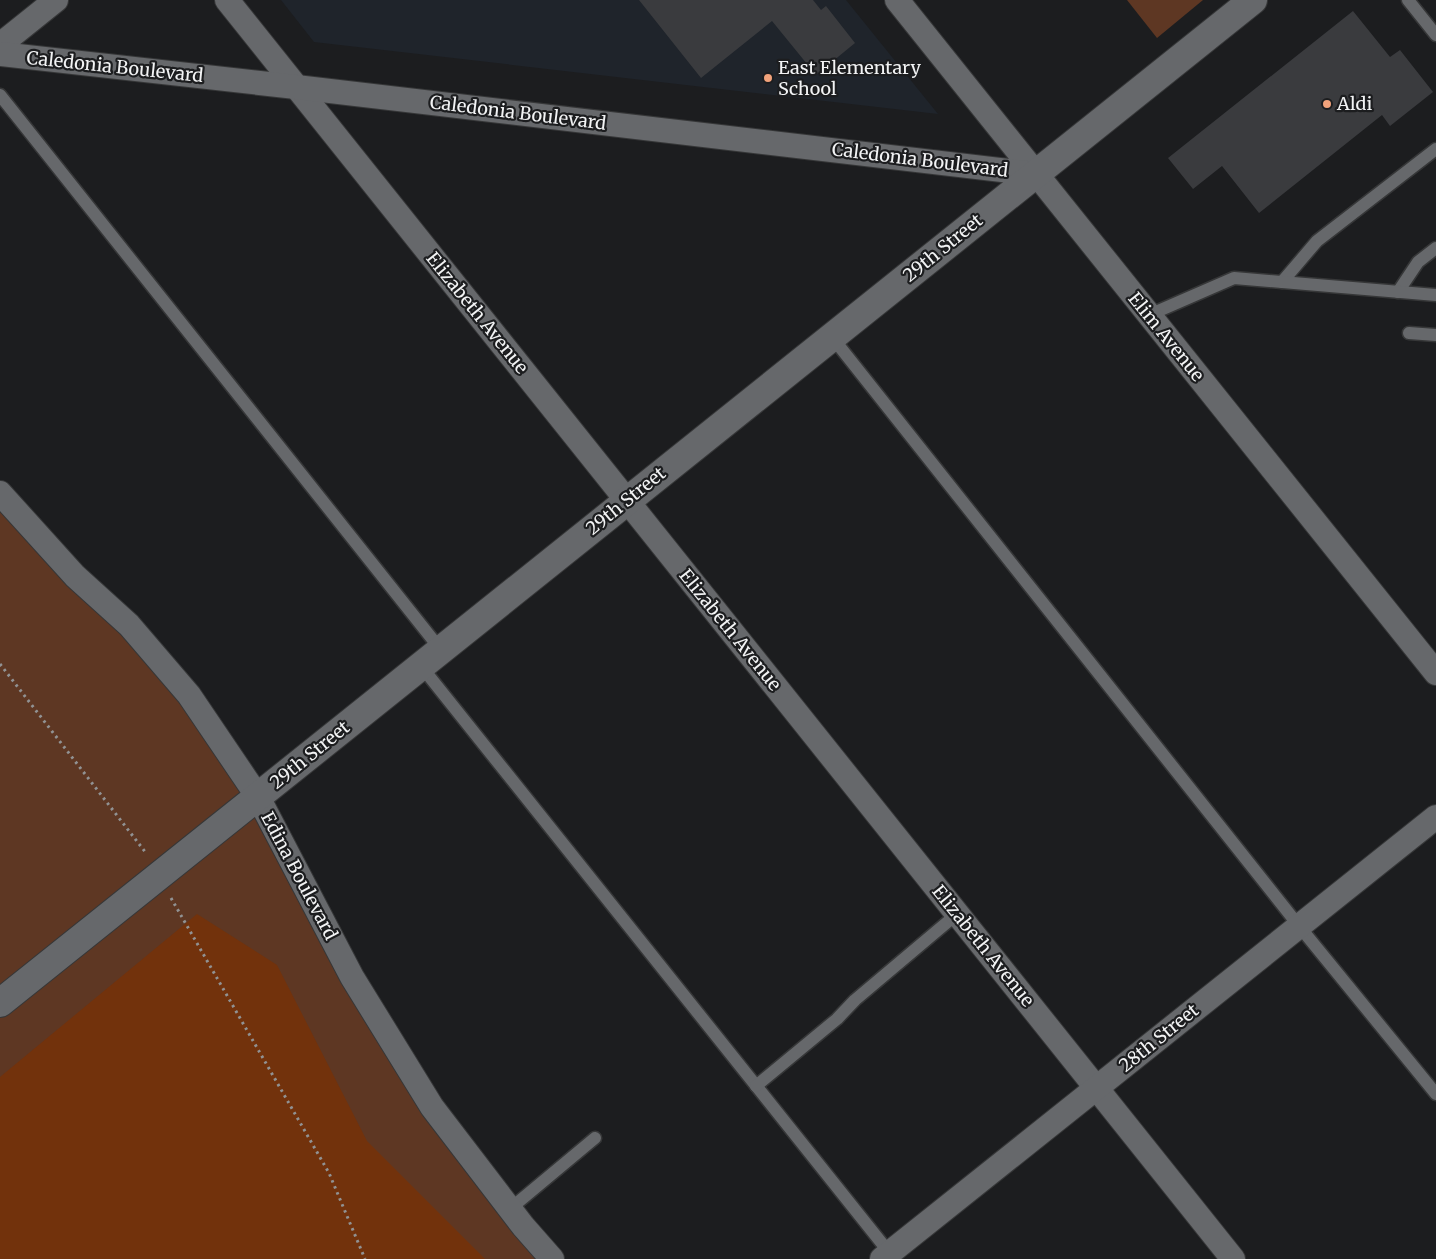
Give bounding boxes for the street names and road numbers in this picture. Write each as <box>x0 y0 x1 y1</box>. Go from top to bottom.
street label: Caledonia Boulevard <box>26 46 205 87</box>
street label: Caledonia Boulevard <box>429 90 608 135</box>
street label: Caledonia Boulevard <box>831 137 1010 182</box>
street label: 29th Street <box>898 209 987 287</box>
street label: Elizabeth Avenue <box>421 247 533 378</box>
street label: Elim Avenue <box>1123 287 1209 386</box>
street label: 29th Street <box>581 462 670 540</box>
street label: Elizabeth Avenue <box>674 564 786 695</box>
street label: 29th Street <box>265 716 354 794</box>
street label: Edina Boulevard <box>256 808 343 944</box>
street label: Elizabeth Avenue <box>927 880 1039 1011</box>
street label: 28th Street <box>1114 999 1203 1077</box>

